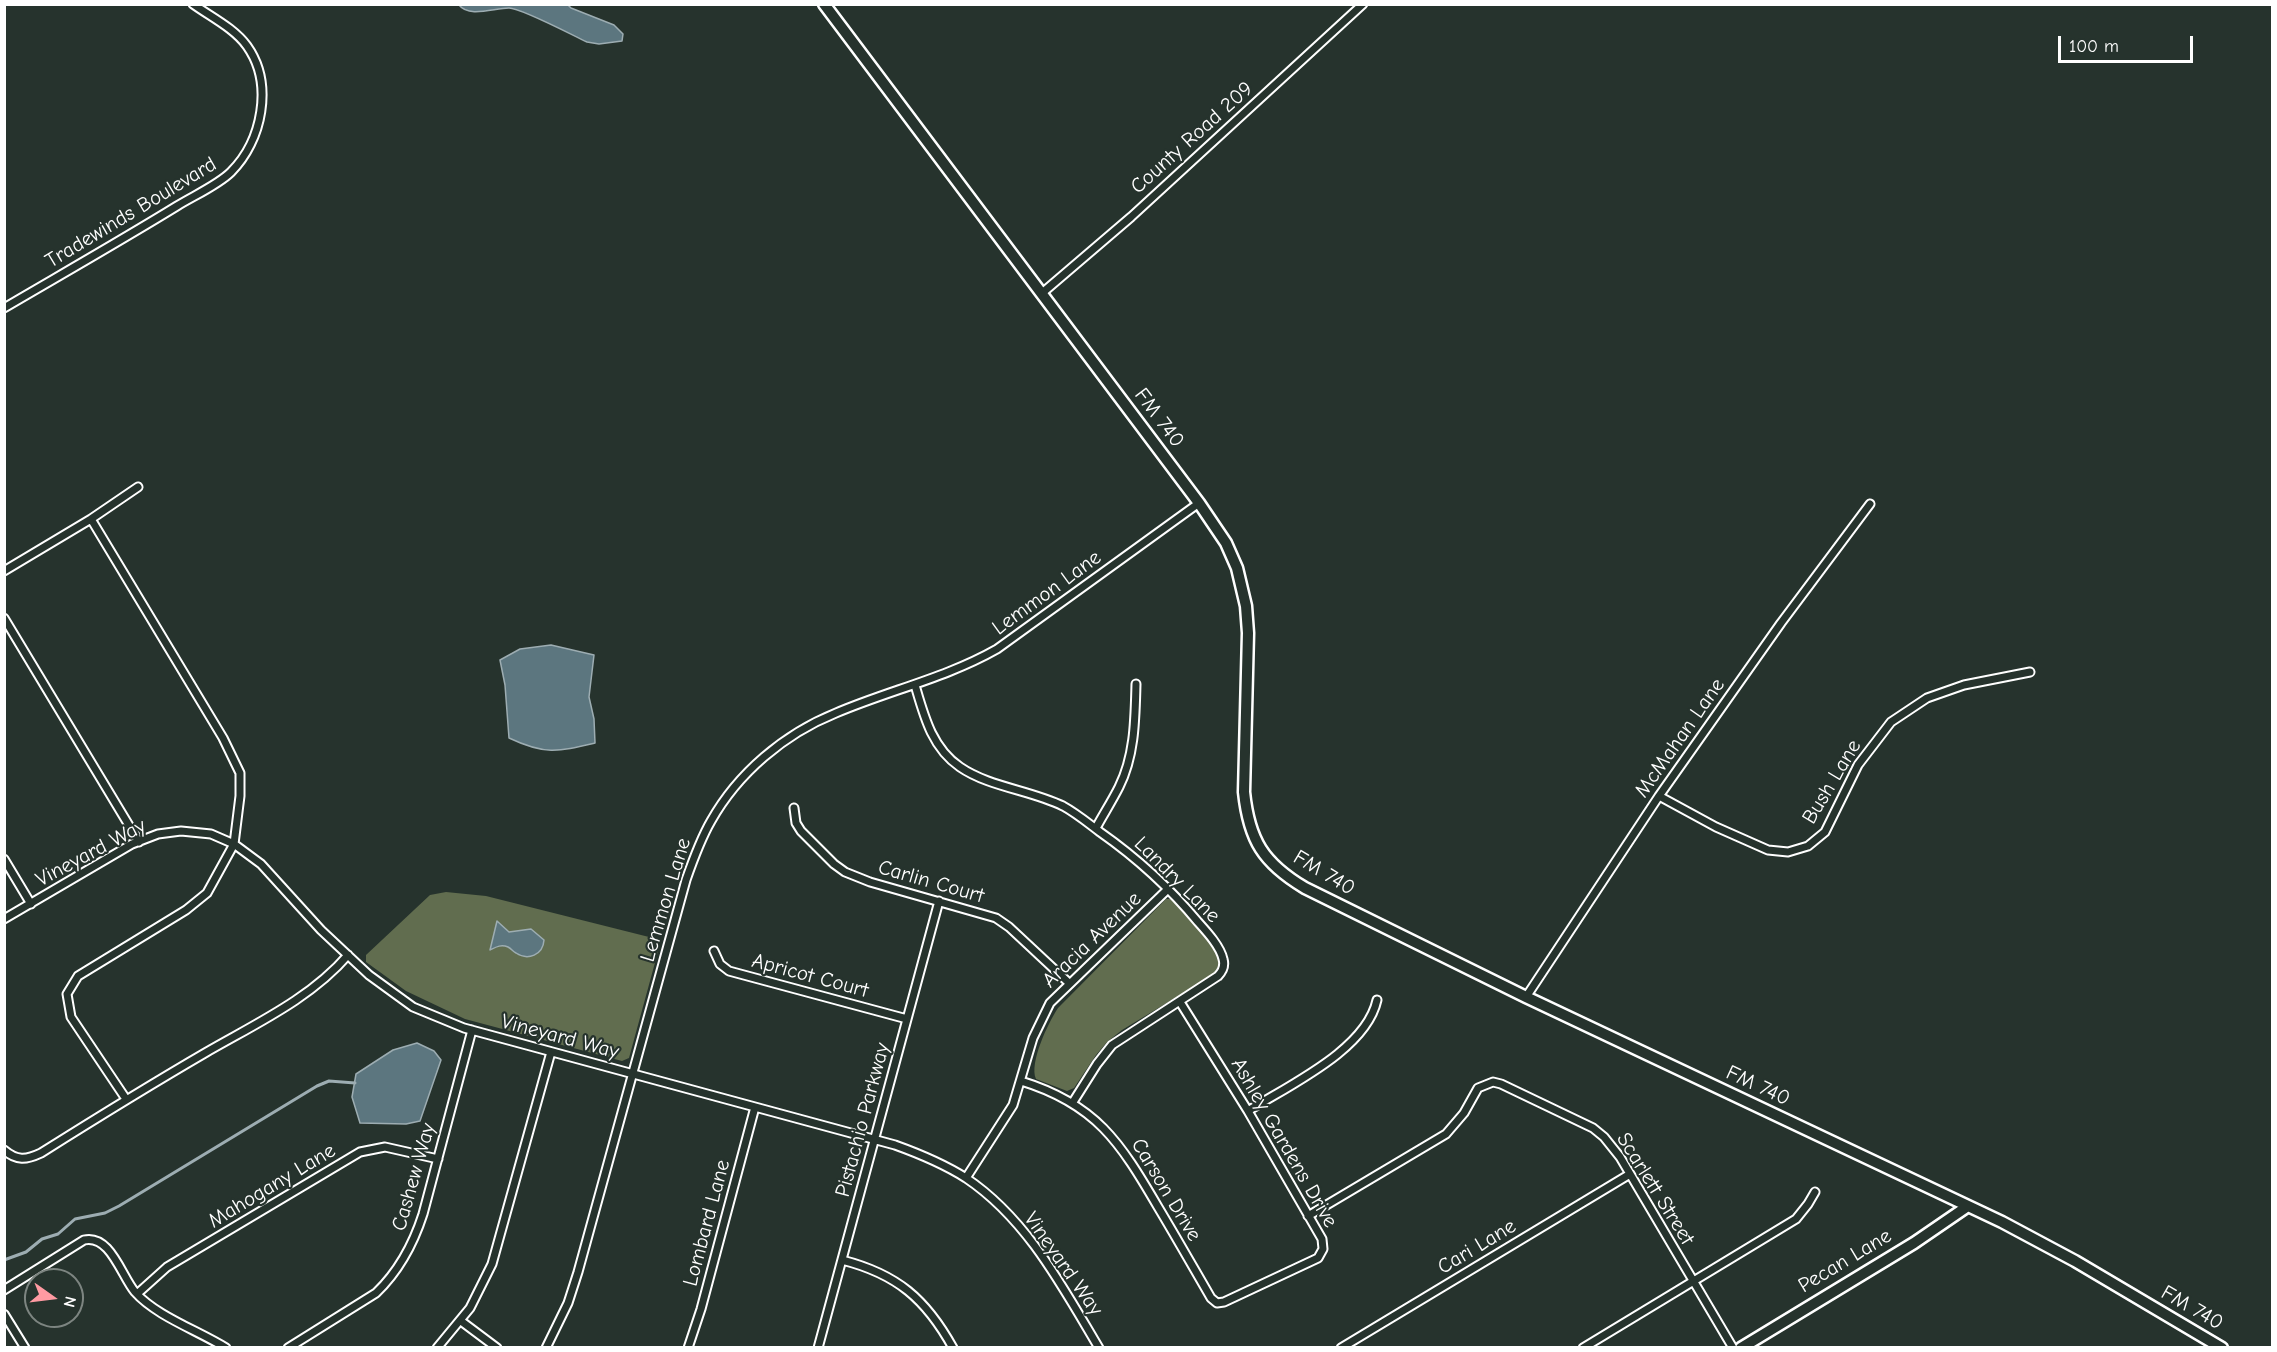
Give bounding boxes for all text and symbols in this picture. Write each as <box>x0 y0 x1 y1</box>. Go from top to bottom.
scale bar <box>2061 24 2196 62</box>
text: 100 m <box>2069 36 2119 57</box>
street label: County Road 209 <box>1126 76 1258 200</box>
street label: Tradewinds Boulevard <box>41 152 221 274</box>
street label: FM 740 <box>1129 383 1189 453</box>
street label: Lemmon Lane <box>988 545 1106 641</box>
street label: McMahan Lane <box>1630 673 1730 803</box>
street label: Bush Lane <box>1797 735 1867 829</box>
street label: Vineyard Way <box>32 813 150 893</box>
street label: Landry Lane <box>1129 832 1225 928</box>
street label: Lemmon Lane <box>635 835 697 965</box>
street label: FM 740 <box>1288 845 1360 901</box>
street label: Carlin Court <box>875 855 987 909</box>
street label: Aracia Avenue <box>1037 887 1147 993</box>
street label: Apricot Court <box>749 948 871 1004</box>
street label: Vineyard Way <box>498 1009 622 1065</box>
street label: Pistachio Parkway <box>830 1040 896 1200</box>
street label: Ashley Gardens Drive <box>1225 1054 1343 1232</box>
street label: FM 740 <box>1722 1060 1794 1112</box>
street label: Cashew Way <box>387 1120 441 1234</box>
street label: Scarlett Street <box>1611 1128 1699 1250</box>
street label: Carson Drive <box>1125 1134 1207 1246</box>
street label: Mahogany Lane <box>204 1138 340 1234</box>
street label: Lombard Lane <box>678 1157 736 1289</box>
street label: Vineyard Way <box>1018 1207 1108 1321</box>
street label: Cari Lane <box>1433 1214 1521 1280</box>
street label: Pecan Lane <box>1794 1223 1896 1299</box>
north arrow <box>24 1268 84 1328</box>
street label: FM 740 <box>2156 1280 2228 1336</box>
text: N <box>60 1295 80 1309</box>

